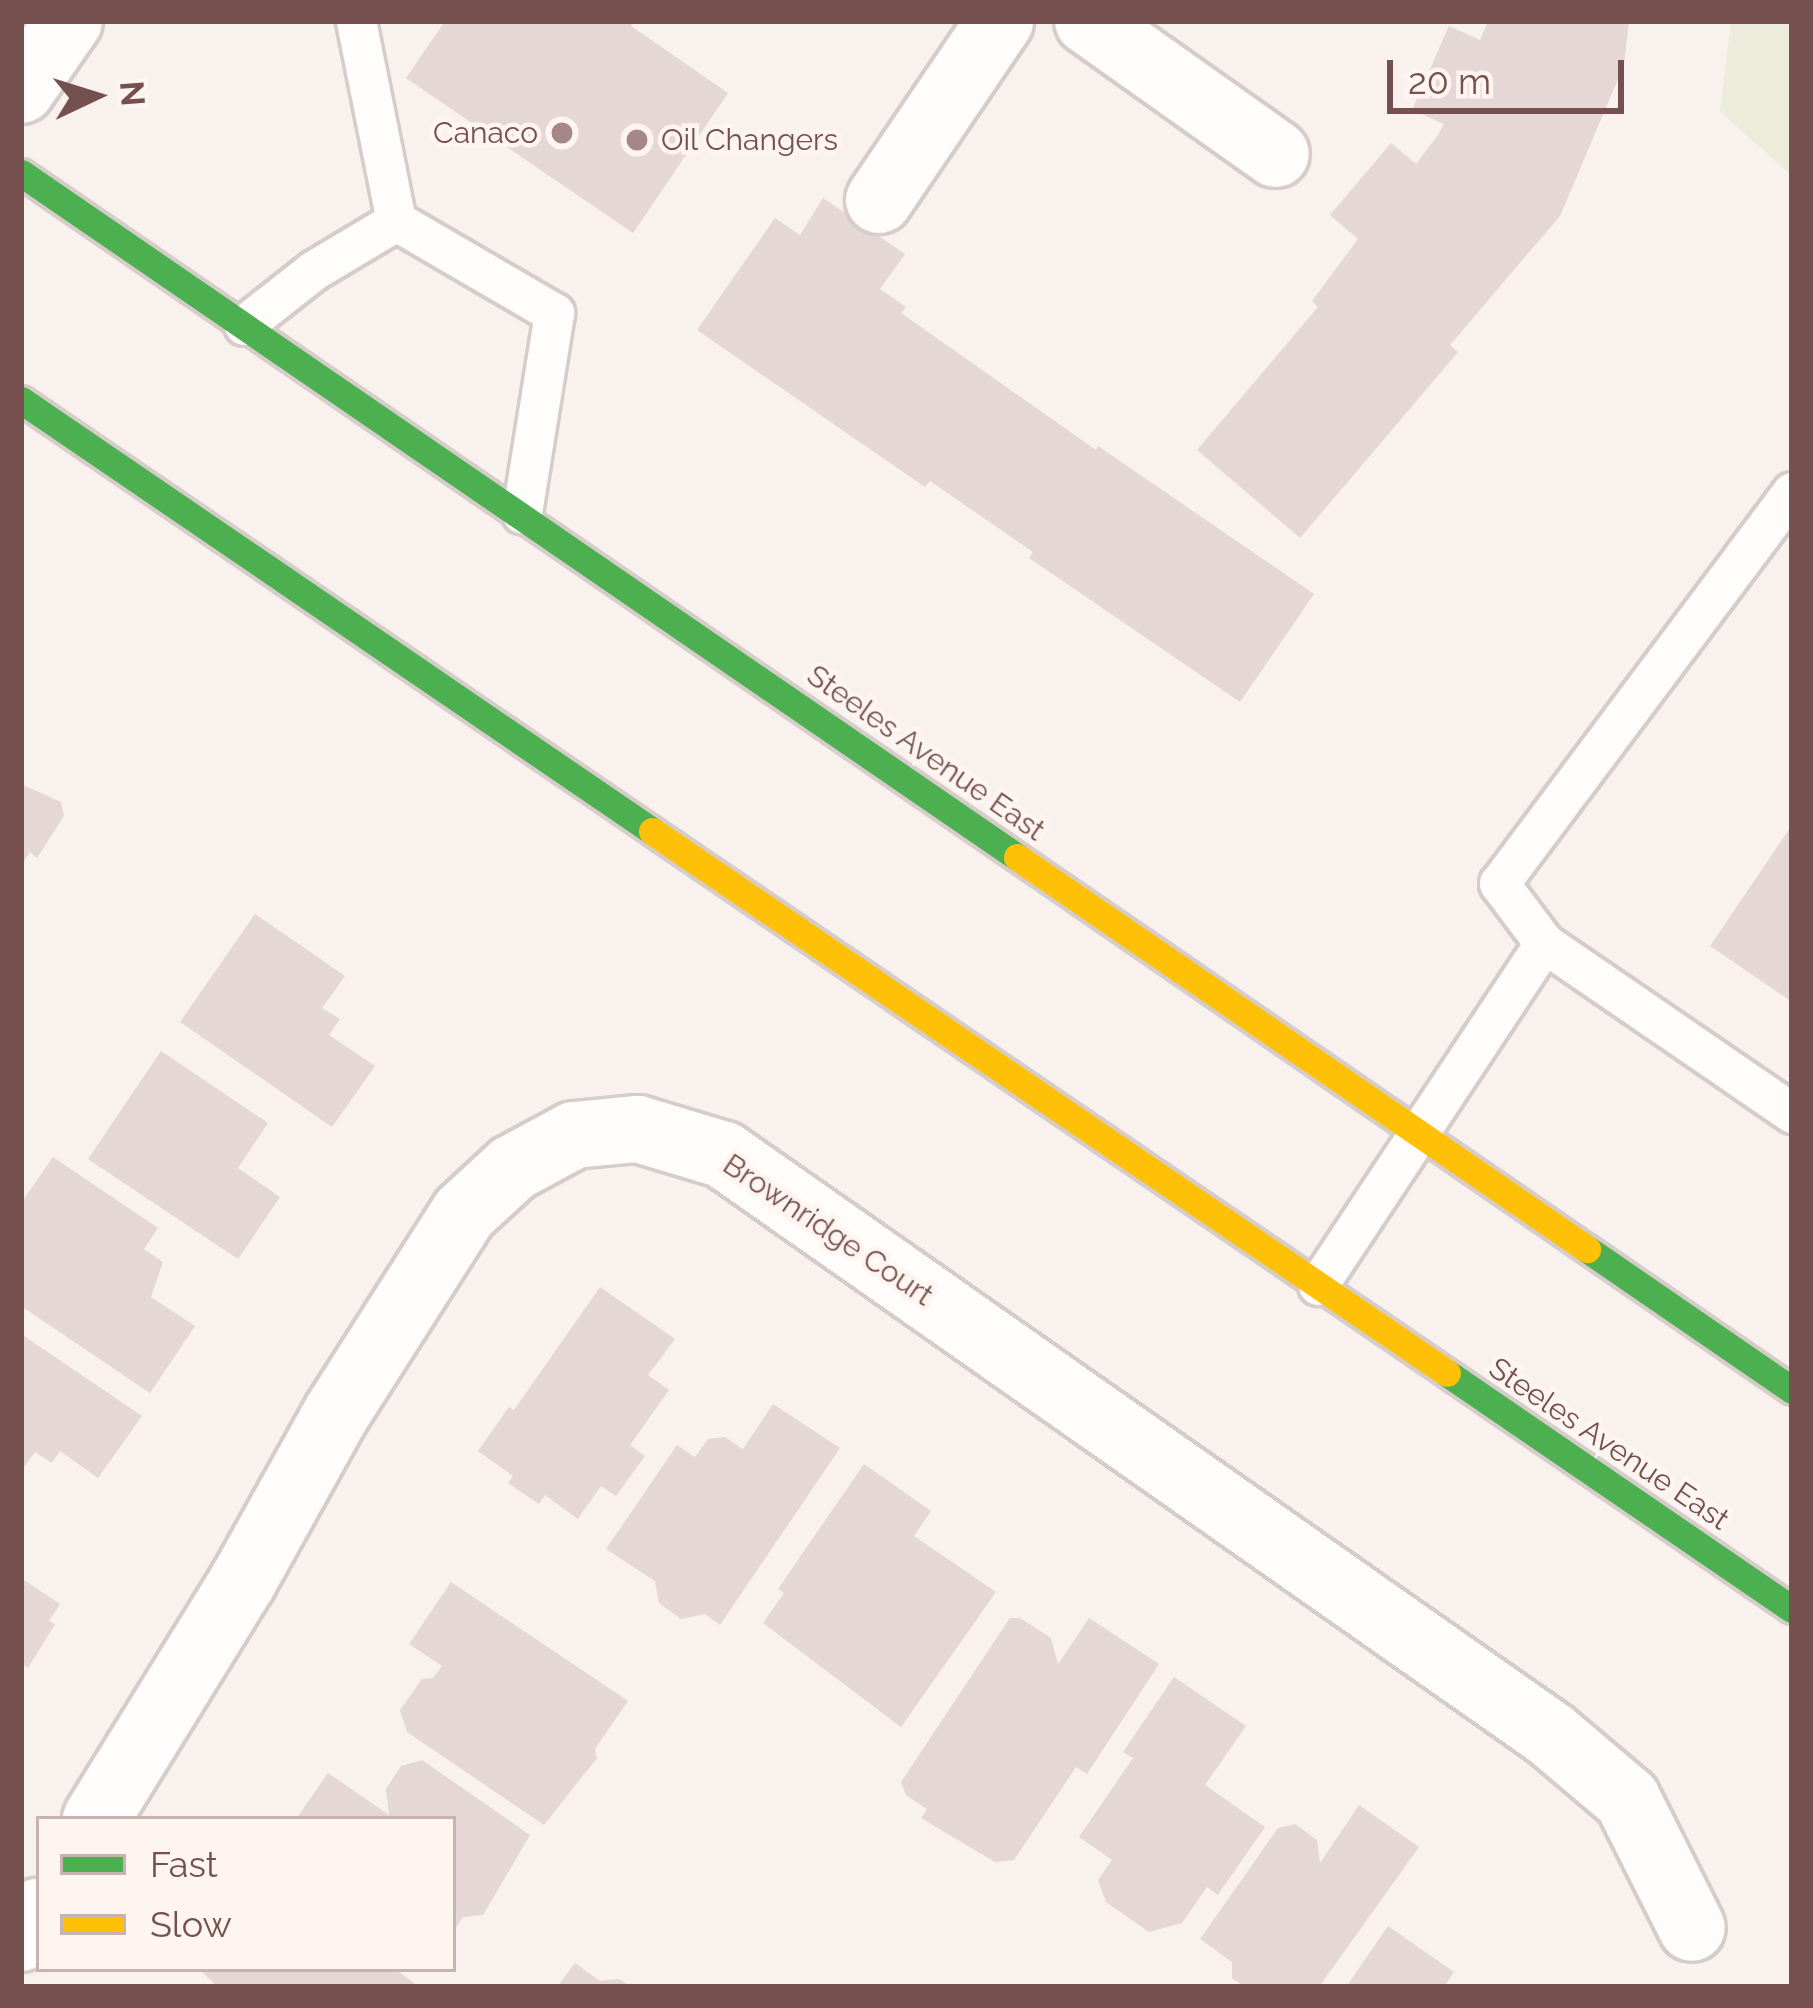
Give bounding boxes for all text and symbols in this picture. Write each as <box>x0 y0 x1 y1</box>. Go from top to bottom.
north arrow <box>36 36 156 156</box>
scale bar <box>1393 36 1630 110</box>
text: 20 m <box>1408 60 1491 102</box>
text: N <box>112 80 153 107</box>
place label: Canaco <box>433 115 538 151</box>
marker: Canaco <box>549 120 575 146</box>
place label: Oil Changers <box>661 122 839 158</box>
marker: Oil Changers <box>624 127 650 153</box>
street label: Steeles Avenue East <box>800 657 1052 849</box>
street label: Brownridge Court <box>716 1146 940 1314</box>
street label: Steeles Avenue East <box>1482 1350 1736 1538</box>
legend <box>36 1816 456 1972</box>
text: Fast <box>150 1843 218 1885</box>
text: Slow <box>150 1903 232 1945</box>

